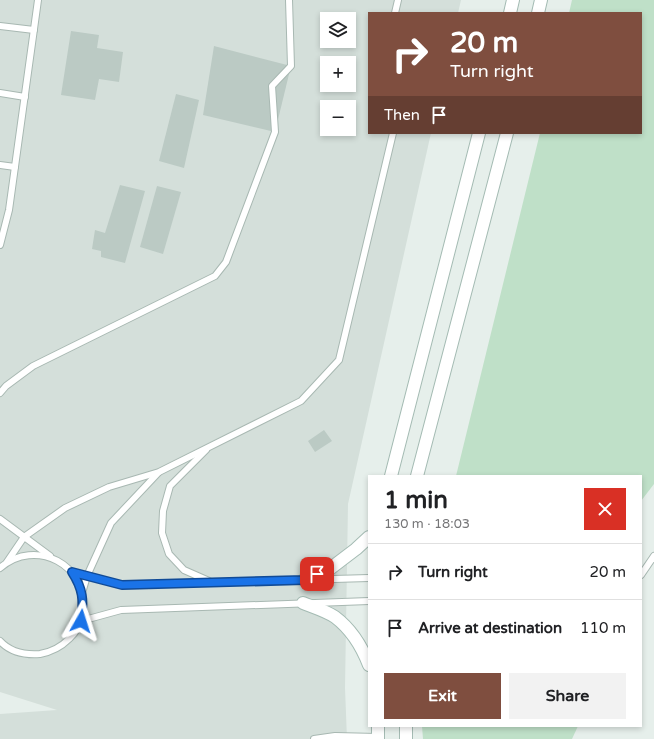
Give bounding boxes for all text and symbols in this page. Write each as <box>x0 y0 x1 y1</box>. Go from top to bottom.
map controls <box>320 12 356 136</box>
button: layers <box>320 12 356 48</box>
text: 20 m <box>450 26 518 60</box>
icon: right <box>384 28 436 80</box>
button: + <box>320 56 356 92</box>
text: Turn right <box>450 60 534 82</box>
button: − <box>320 100 356 136</box>
icon: arrive <box>428 104 450 126</box>
text: Then <box>384 106 420 124</box>
text: 1 min <box>384 486 448 515</box>
button: close <box>584 488 626 530</box>
text: 130 m · 18:03 <box>384 516 470 532</box>
pin <box>300 557 334 591</box>
icon: right <box>384 561 406 583</box>
icon: arrive <box>306 563 328 585</box>
text: Turn right <box>418 563 488 581</box>
text: 20 m <box>589 563 626 581</box>
position arrow <box>60 600 102 642</box>
icon: arrive <box>384 617 406 639</box>
text: Arrive at destination <box>418 619 562 637</box>
text: 110 m <box>580 619 626 637</box>
button: Exit <box>384 673 501 719</box>
button: Share <box>509 673 626 719</box>

